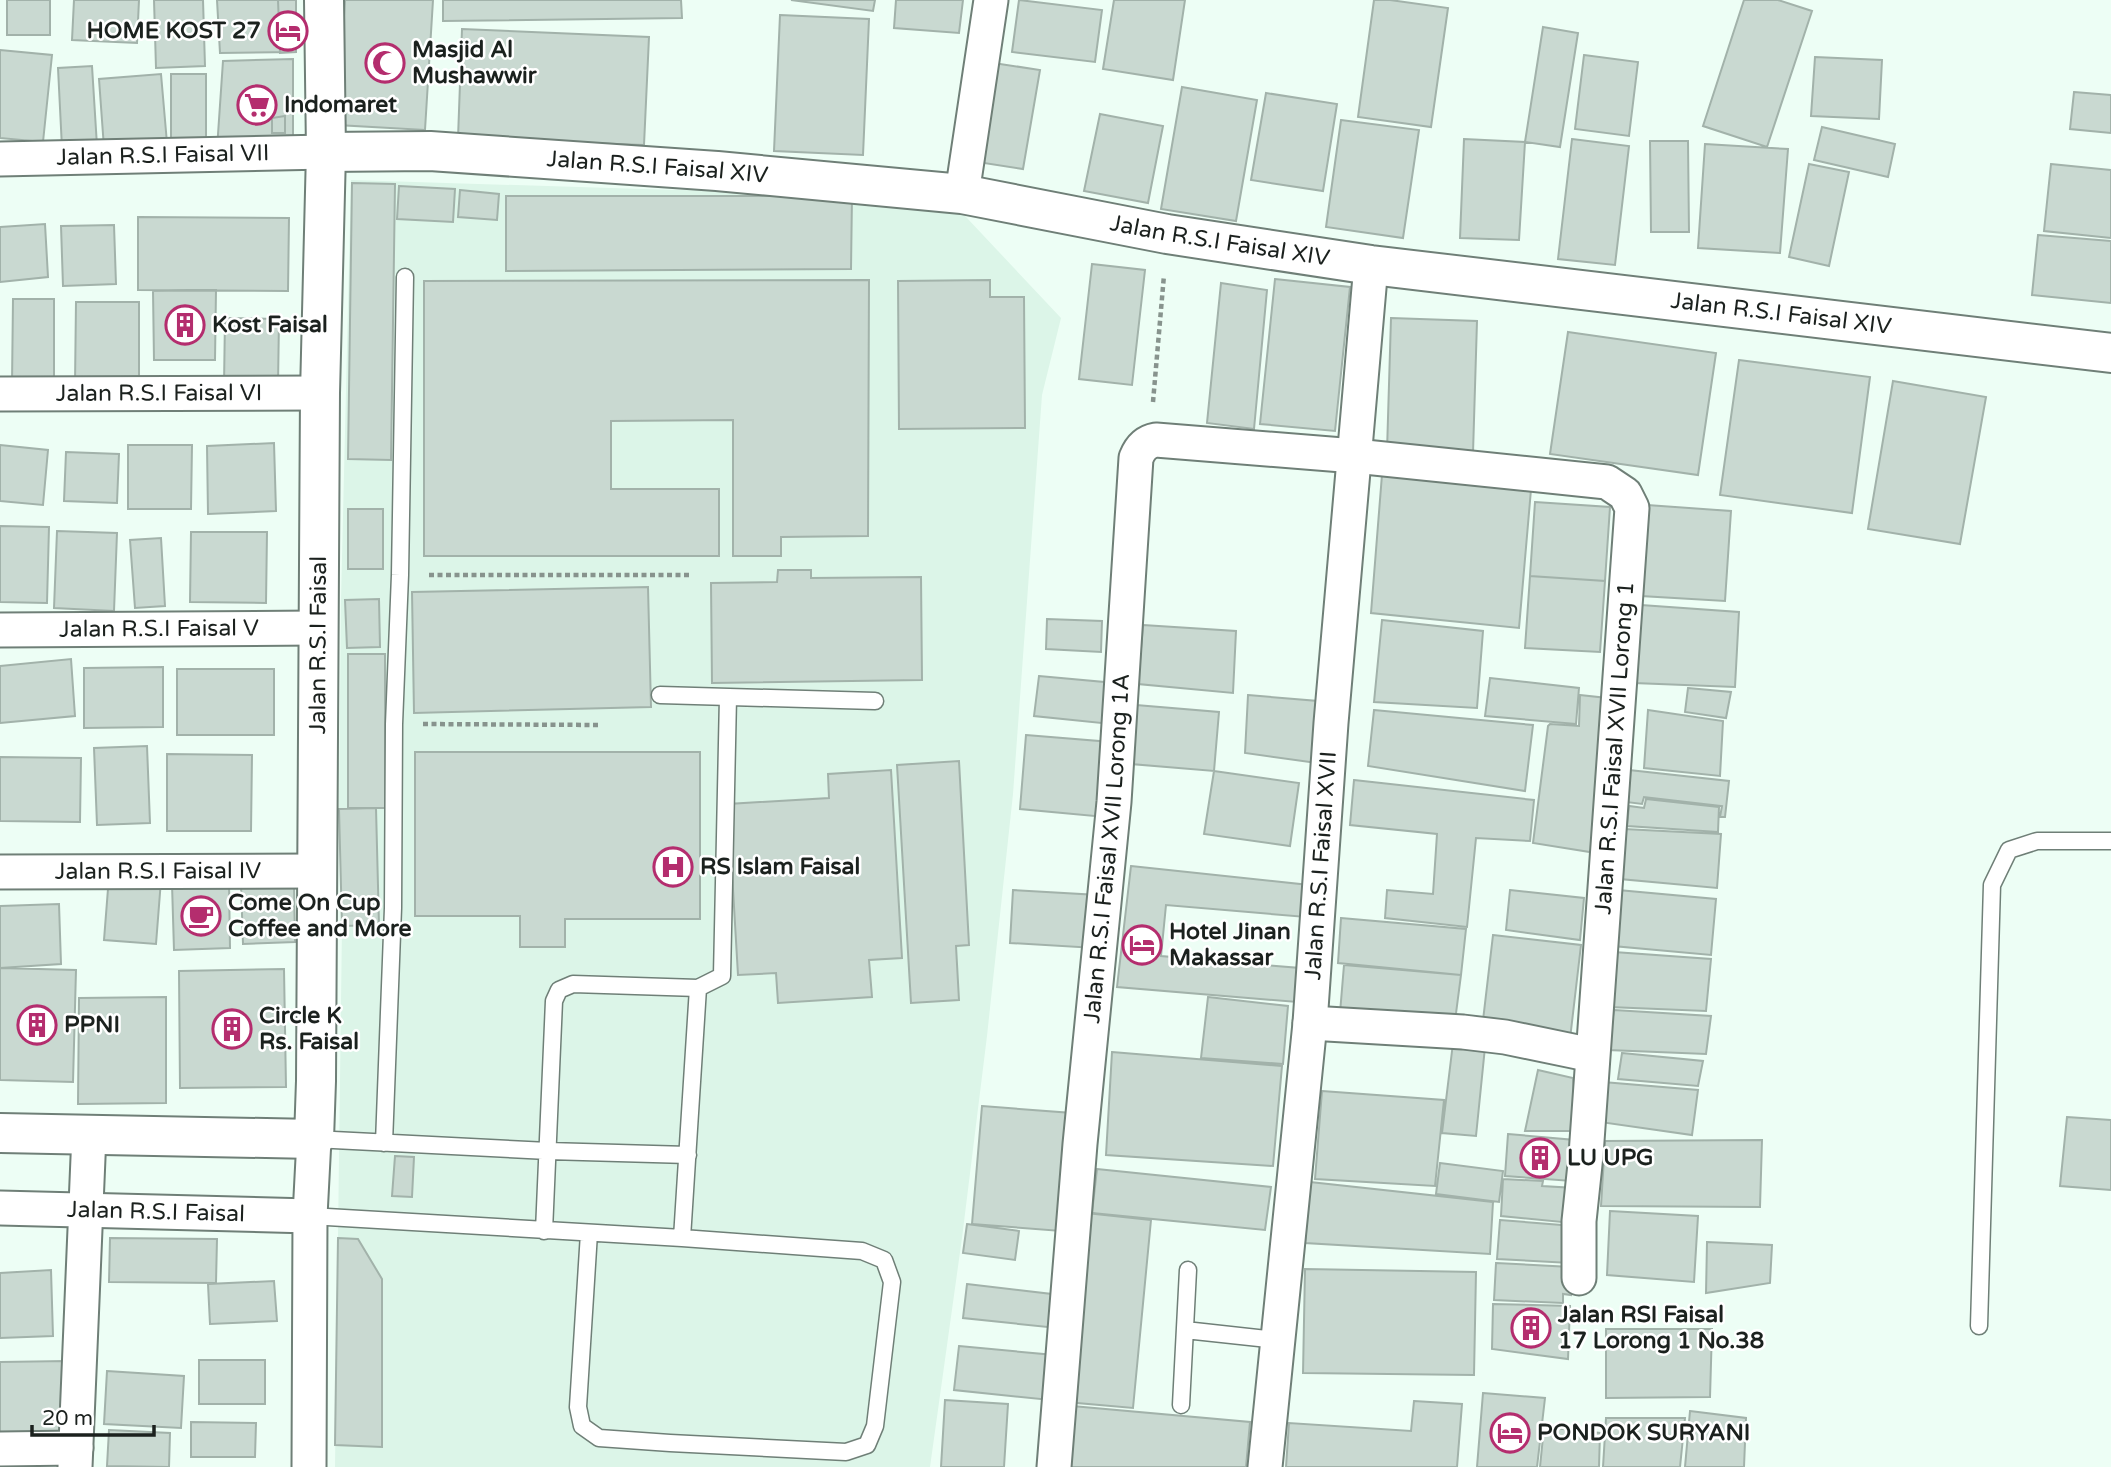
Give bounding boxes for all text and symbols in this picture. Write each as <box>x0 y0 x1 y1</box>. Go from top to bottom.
hotel icon: HOME KOST 27 <box>267 10 309 52</box>
place label: HOME KOST 27 <box>86 17 261 45</box>
place label: Masjid Al Mushawwir <box>412 36 538 90</box>
mosque icon: Masjid Al Mushawwir <box>364 42 406 84</box>
supermarket icon: Indomaret <box>236 84 278 126</box>
place label: Indomaret <box>284 91 397 119</box>
street label: Jalan R.S.I Faisal VII <box>56 139 270 172</box>
street label: Jalan R.S.I Faisal XIV <box>546 145 769 190</box>
street label: Jalan R.S.I Faisal XIV <box>1108 209 1332 273</box>
street label: Jalan R.S.I Faisal XIV <box>1669 287 1893 341</box>
building icon: Kost Faisal <box>164 304 206 346</box>
place label: Kost Faisal <box>212 311 328 339</box>
street label: Jalan R.S.I Faisal VI <box>56 379 262 408</box>
street label: Jalan R.S.I Faisal <box>304 556 333 734</box>
street label: Jalan R.S.I Faisal XVII Lorong 1 <box>1589 581 1641 915</box>
street label: Jalan R.S.I Faisal V <box>59 614 259 644</box>
street label: Jalan R.S.I Faisal XVII Lorong 1A <box>1078 673 1136 1025</box>
street label: Jalan R.S.I Faisal XVII <box>1299 750 1343 981</box>
hospital icon: RS Islam Faisal <box>652 846 694 888</box>
place label: RS Islam Faisal <box>700 853 860 881</box>
street label: Jalan R.S.I Faisal IV <box>55 857 261 886</box>
place label: Come On Cup Coffee and More <box>228 889 411 943</box>
cafe icon: Come On Cup Coffee and More <box>180 895 222 937</box>
place label: Hotel Jinan Makassar <box>1169 918 1291 972</box>
hotel icon: Hotel Jinan Makassar <box>1121 924 1163 966</box>
place label: Circle K Rs. Faisal <box>259 1002 359 1056</box>
building icon: PPNI <box>16 1004 58 1046</box>
building icon: Circle K Rs. Faisal <box>211 1008 253 1050</box>
place label: PPNI <box>64 1011 120 1039</box>
building icon: LU UPG <box>1519 1137 1561 1179</box>
place label: LU UPG <box>1567 1144 1654 1172</box>
street label: Jalan R.S.I Faisal <box>67 1196 245 1228</box>
place label: Jalan RSI Faisal 17 Lorong 1 No.38 <box>1557 1301 1764 1355</box>
building icon: Jalan RSI Faisal 17 Lorong 1 No.38 <box>1510 1307 1552 1349</box>
scale bar <box>32 1394 154 1438</box>
text: 20 m <box>42 1406 93 1431</box>
hotel icon: PONDOK SURYANI <box>1489 1412 1531 1454</box>
place label: PONDOK SURYANI <box>1537 1419 1750 1447</box>

